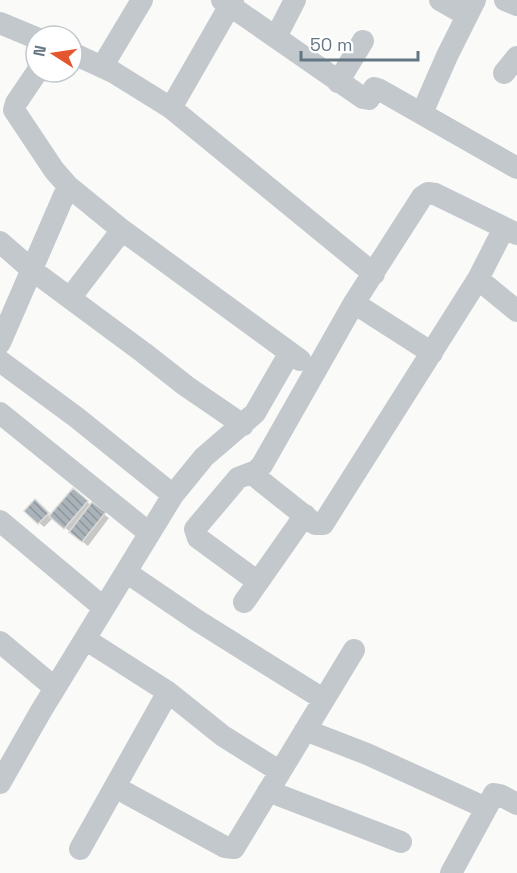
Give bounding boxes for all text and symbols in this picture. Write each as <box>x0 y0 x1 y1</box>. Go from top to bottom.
north arrow <box>24 24 84 84</box>
scale bar <box>301 24 418 62</box>
text: 50 m <box>310 33 352 56</box>
text: N <box>28 44 51 58</box>

